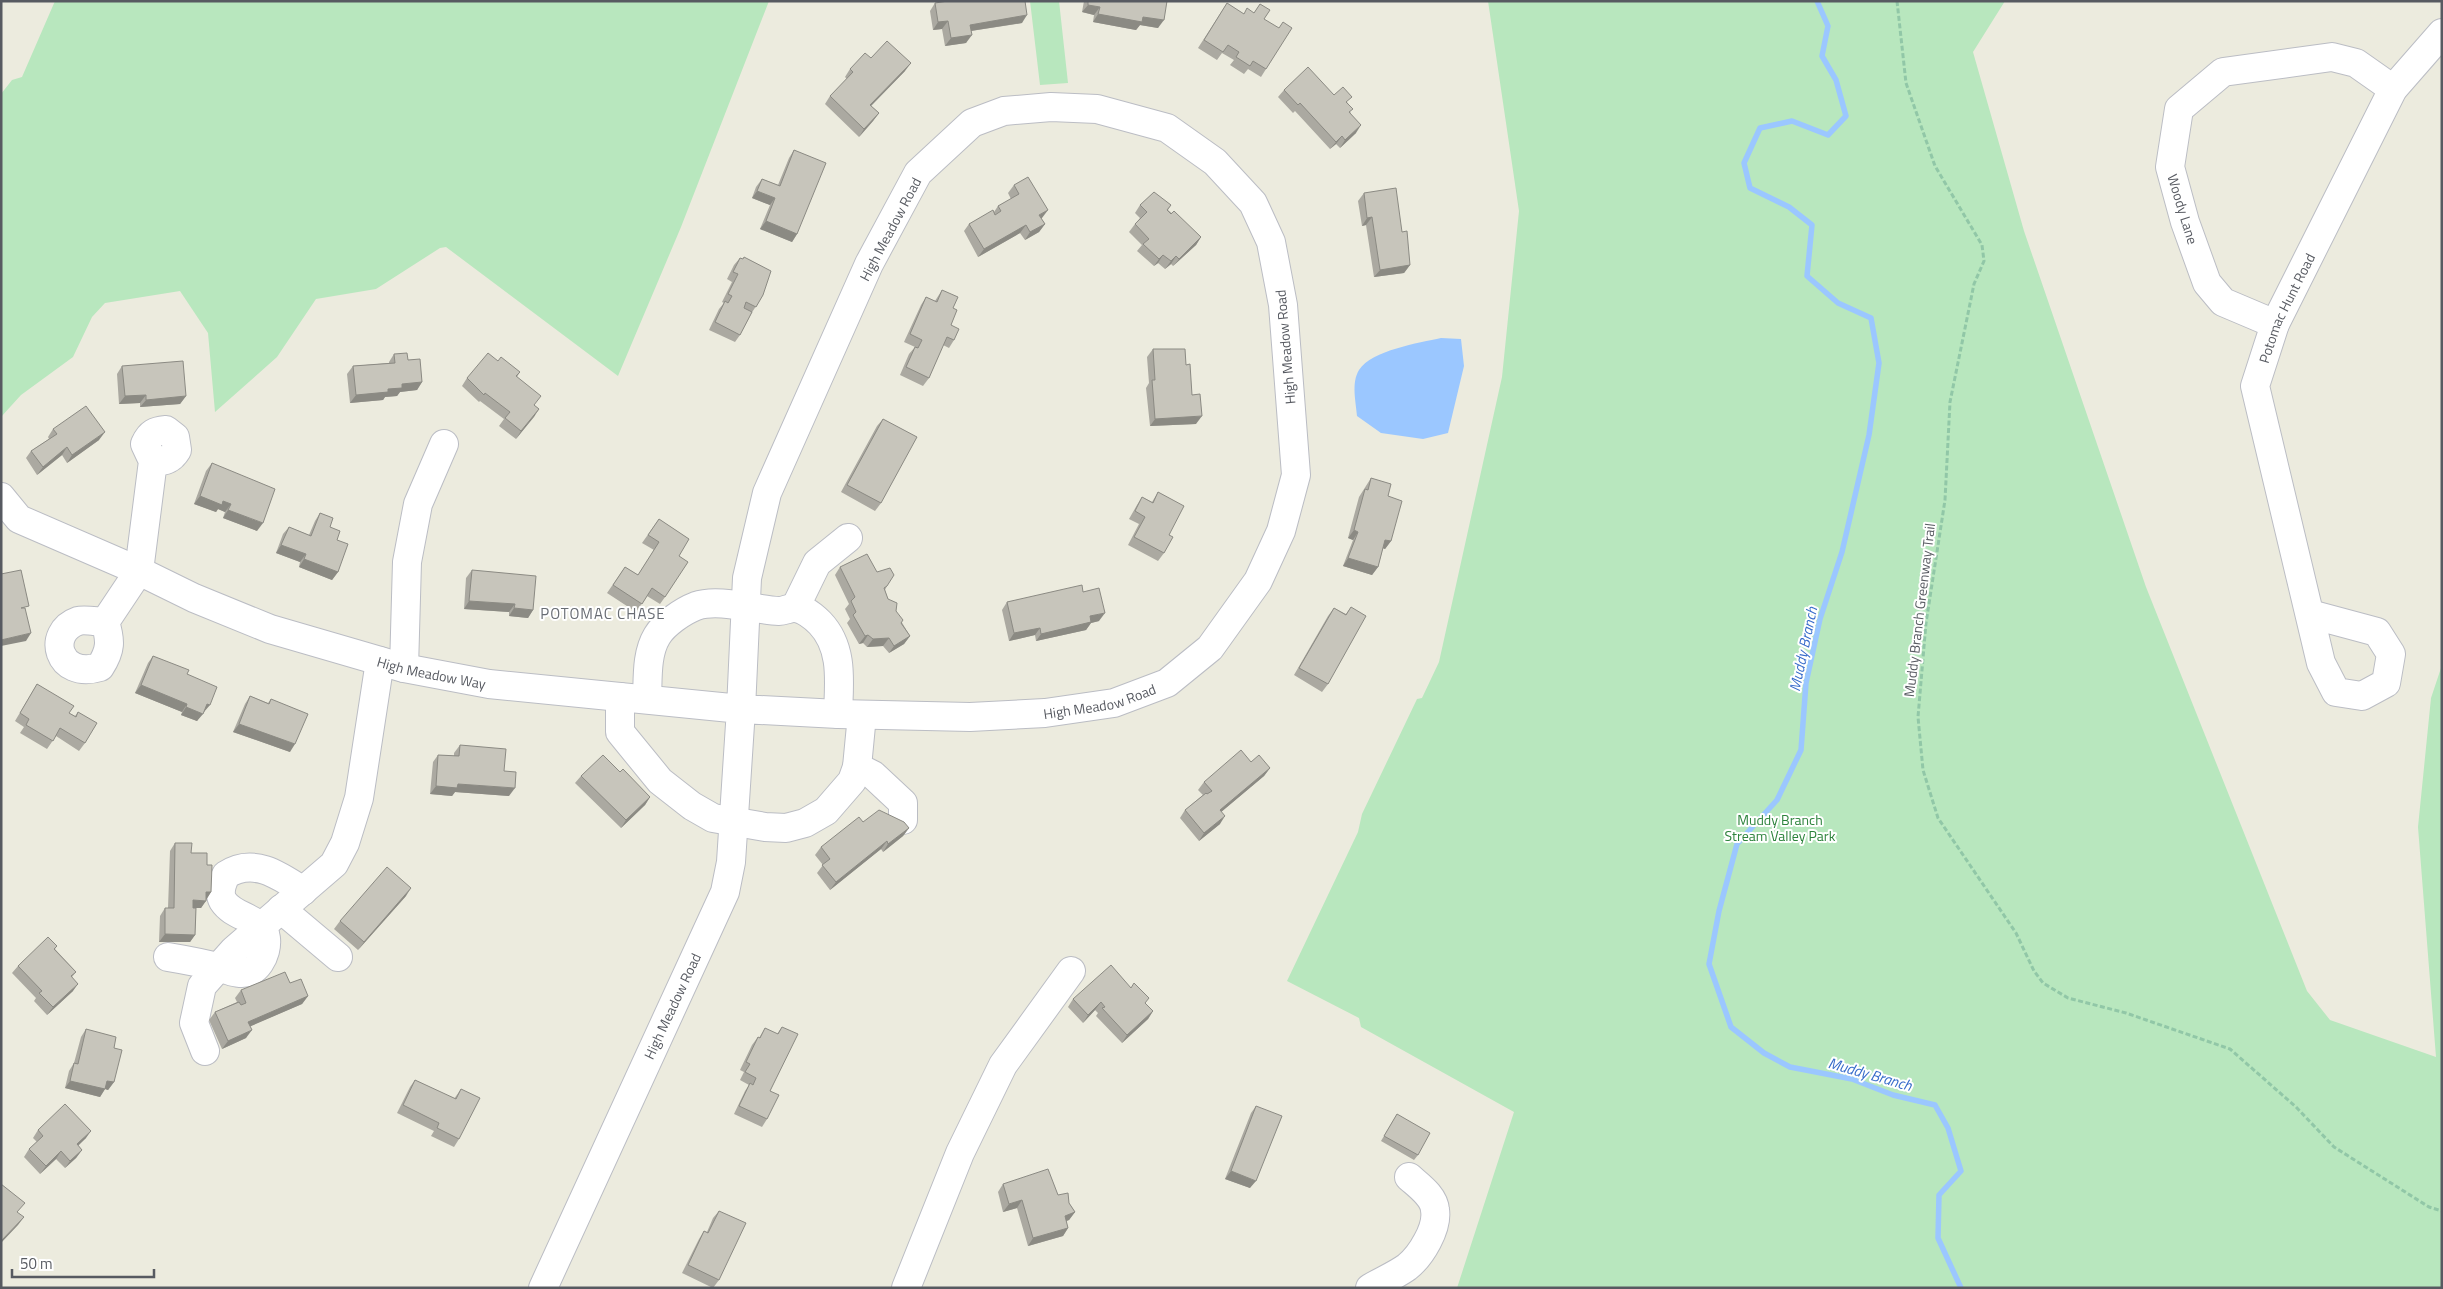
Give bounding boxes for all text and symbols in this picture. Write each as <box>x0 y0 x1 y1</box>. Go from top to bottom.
street label: Woody Lane <box>2162 171 2204 247</box>
street label: High Meadow Road <box>854 173 926 285</box>
street label: Potomac Hunt Road <box>2253 249 2320 366</box>
street label: High Meadow Road <box>1270 289 1300 405</box>
street label: Muddy Branch Greenway Trail <box>1898 522 1940 698</box>
district label: POTOMAC CHASE <box>540 602 666 625</box>
water label: Muddy Branch <box>1783 604 1823 693</box>
street label: High Meadow Way <box>375 650 488 694</box>
street label: High Meadow Road <box>1042 678 1159 724</box>
park label: Muddy Branch Stream Valley Park <box>1725 809 1836 846</box>
street label: High Meadow Road <box>638 950 706 1062</box>
water label: Muddy Branch <box>1825 1051 1915 1097</box>
scale bar <box>12 1246 155 1278</box>
text: 50 m <box>20 1252 53 1275</box>

